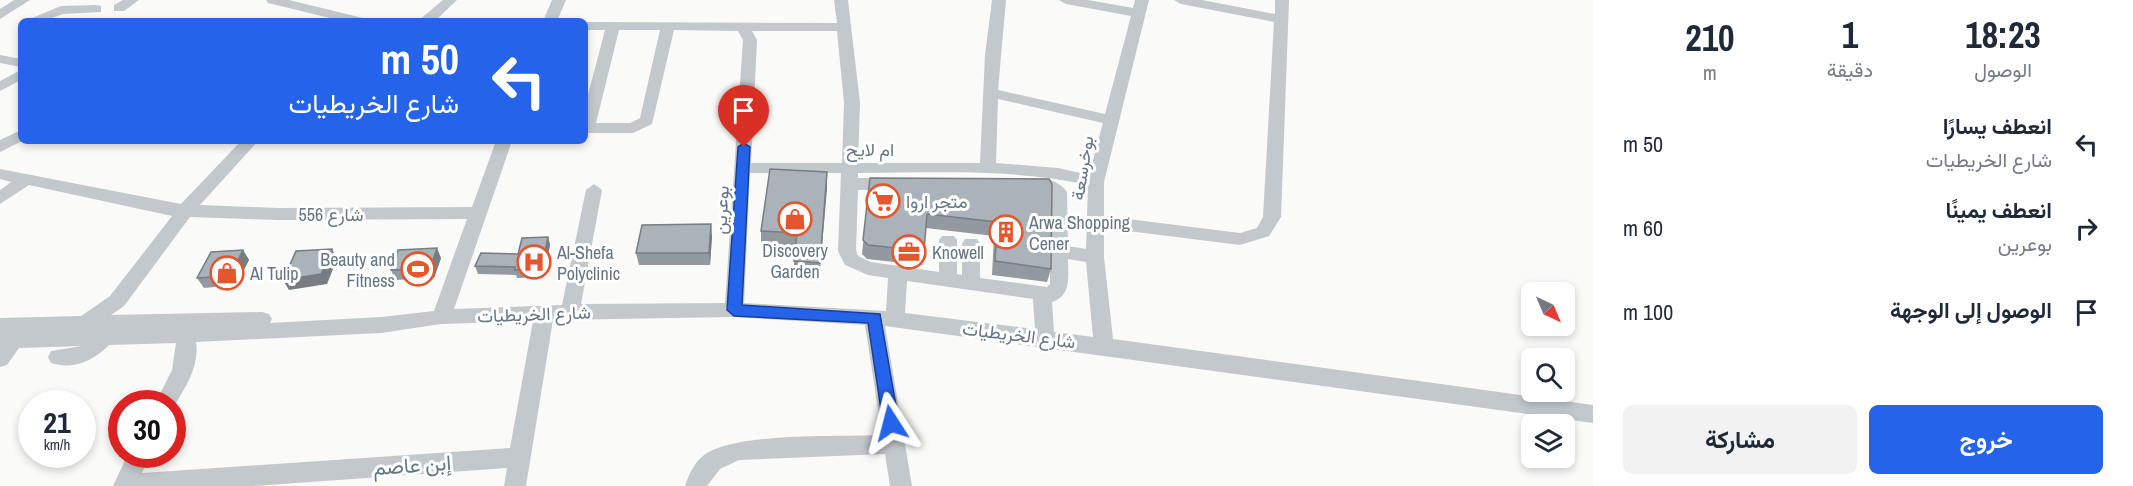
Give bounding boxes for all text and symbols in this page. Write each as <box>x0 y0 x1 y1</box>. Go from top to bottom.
text: 1 <box>1842 11 1858 59</box>
text: 18:23 <box>1965 11 2041 59</box>
text: 210 <box>1685 14 1735 62</box>
text: 50 m <box>380 31 459 87</box>
icon: left <box>480 42 558 120</box>
text: دقيقة <box>1827 56 1873 83</box>
text: الوصول <box>1974 56 2032 83</box>
text: m <box>1703 59 1717 86</box>
text: شارع الخريطيات <box>289 85 459 121</box>
pin <box>718 85 769 147</box>
icon: arrive <box>727 94 760 127</box>
text: انعطف يسارًا <box>1943 111 2052 141</box>
icon: left <box>2070 128 2103 161</box>
text: 50 m <box>1623 129 1663 159</box>
street label: بوخرسعة <box>1065 134 1099 202</box>
street label: ام لايح <box>846 137 894 162</box>
text: شارع الخريطيات <box>1926 146 2052 173</box>
supermarket icon: متجر اروا <box>865 183 901 219</box>
street label: بوعرين <box>707 185 735 235</box>
place label: متجر اروا <box>906 189 968 214</box>
text: انعطف يمينًا <box>1946 195 2052 225</box>
shop icon: Discovery Garden <box>777 201 813 237</box>
street label: شارع 556 <box>299 202 363 227</box>
place label: Arwa Shopping Cener <box>1028 210 1131 256</box>
icon: right <box>2070 212 2103 245</box>
text: 60 m <box>1623 213 1663 243</box>
building icon: Arwa Shopping Cener <box>988 214 1024 250</box>
text: بوعرين <box>1998 230 2052 257</box>
office icon: Knowell <box>891 234 927 270</box>
place label: Discovery Garden <box>762 238 828 284</box>
place label: Al-Shefa Polyclinic <box>556 240 620 286</box>
place label: Knowell <box>932 240 984 265</box>
hospital icon: Al-Shefa Polyclinic <box>516 244 552 280</box>
place label: Beauty and Fitness <box>320 247 395 293</box>
sports icon: Beauty and Fitness <box>400 251 436 287</box>
shop icon: Al Tulip <box>209 255 245 291</box>
place label: Al Tulip <box>249 261 299 286</box>
north arrow <box>1521 282 1575 336</box>
map controls <box>1521 282 1575 468</box>
text: الوصول إلى الوجهة <box>1890 295 2052 325</box>
icon: arrive <box>2070 296 2103 329</box>
text: 100 m <box>1623 297 1673 327</box>
street label: شارع الخريطيات <box>477 300 591 328</box>
street label: شارع الخريطيات <box>961 316 1077 354</box>
button: search <box>1521 348 1575 402</box>
speed limit sign: 30 <box>108 390 186 468</box>
position arrow <box>859 391 923 455</box>
text: 21 <box>43 402 71 442</box>
button: مشاركة <box>1623 405 1857 474</box>
button: خروج <box>1869 405 2103 474</box>
button: layers <box>1521 414 1575 468</box>
text: km/h <box>44 434 70 455</box>
street label: إبن عاصم <box>372 448 452 482</box>

